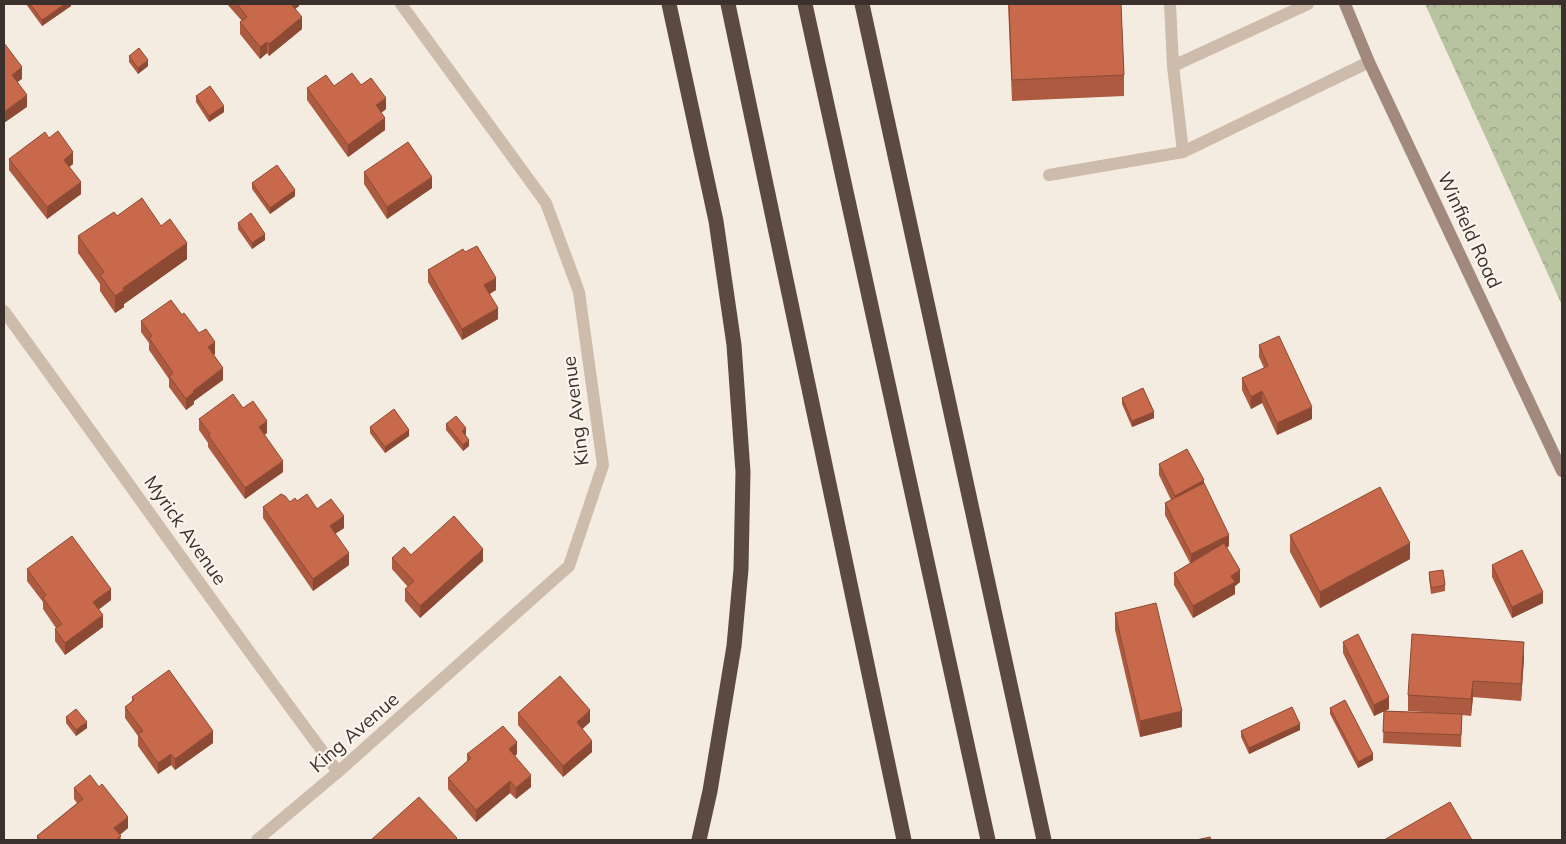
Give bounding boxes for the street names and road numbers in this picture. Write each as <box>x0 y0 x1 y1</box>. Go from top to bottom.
street label: Winfield Road <box>1433 168 1507 292</box>
street label: King Avenue <box>556 355 594 467</box>
street label: Myrick Avenue <box>139 471 233 589</box>
street label: King Avenue <box>305 687 403 777</box>

